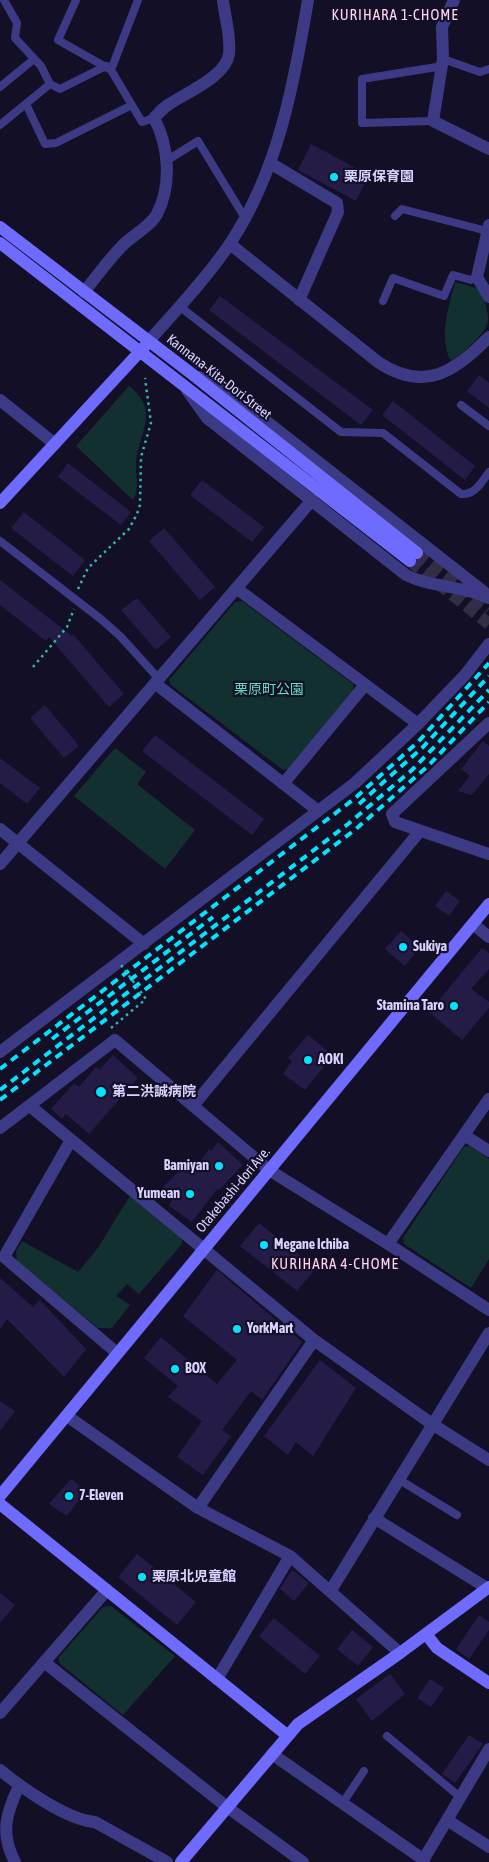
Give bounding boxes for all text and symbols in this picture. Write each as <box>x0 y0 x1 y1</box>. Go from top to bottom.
district label: KURIHARA 1-CHOME <box>329 6 461 24</box>
place label: 栗原保育園 <box>344 169 414 185</box>
marker: 栗原保育園 <box>328 171 340 183</box>
street label: Kannana-Kita-Dori Street <box>163 331 275 423</box>
park label: 栗原町公園 <box>234 682 304 698</box>
place label: Sukiya <box>413 939 447 955</box>
marker: Sukiya <box>397 941 409 953</box>
place label: Stamina Taro <box>377 998 444 1014</box>
marker: Stamina Taro <box>448 1000 460 1012</box>
place label: AOKI <box>318 1052 343 1068</box>
marker: AOKI <box>302 1054 314 1066</box>
place label: 第二洪誠病院 <box>112 1084 196 1100</box>
marker: 第二洪誠病院 <box>94 1085 108 1099</box>
street label: Otakebashi-dori Ave. <box>192 1144 274 1236</box>
place label: Bamiyan <box>164 1158 209 1174</box>
marker: Bamiyan <box>213 1160 225 1172</box>
place label: Yumean <box>137 1186 180 1202</box>
marker: Yumean <box>184 1188 196 1200</box>
place label: Megane Ichiba <box>274 1237 349 1253</box>
marker: Megane Ichiba <box>258 1239 270 1251</box>
district label: KURIHARA 4-CHOME <box>269 1255 401 1273</box>
place label: YorkMart <box>247 1321 293 1337</box>
marker: YorkMart <box>231 1323 243 1335</box>
place label: BOX <box>185 1361 206 1377</box>
marker: BOX <box>169 1363 181 1375</box>
place label: 7-Eleven <box>79 1488 124 1504</box>
marker: 7-Eleven <box>63 1490 75 1502</box>
place label: 栗原北児童館 <box>152 1569 236 1585</box>
marker: 栗原北児童館 <box>136 1571 148 1583</box>

